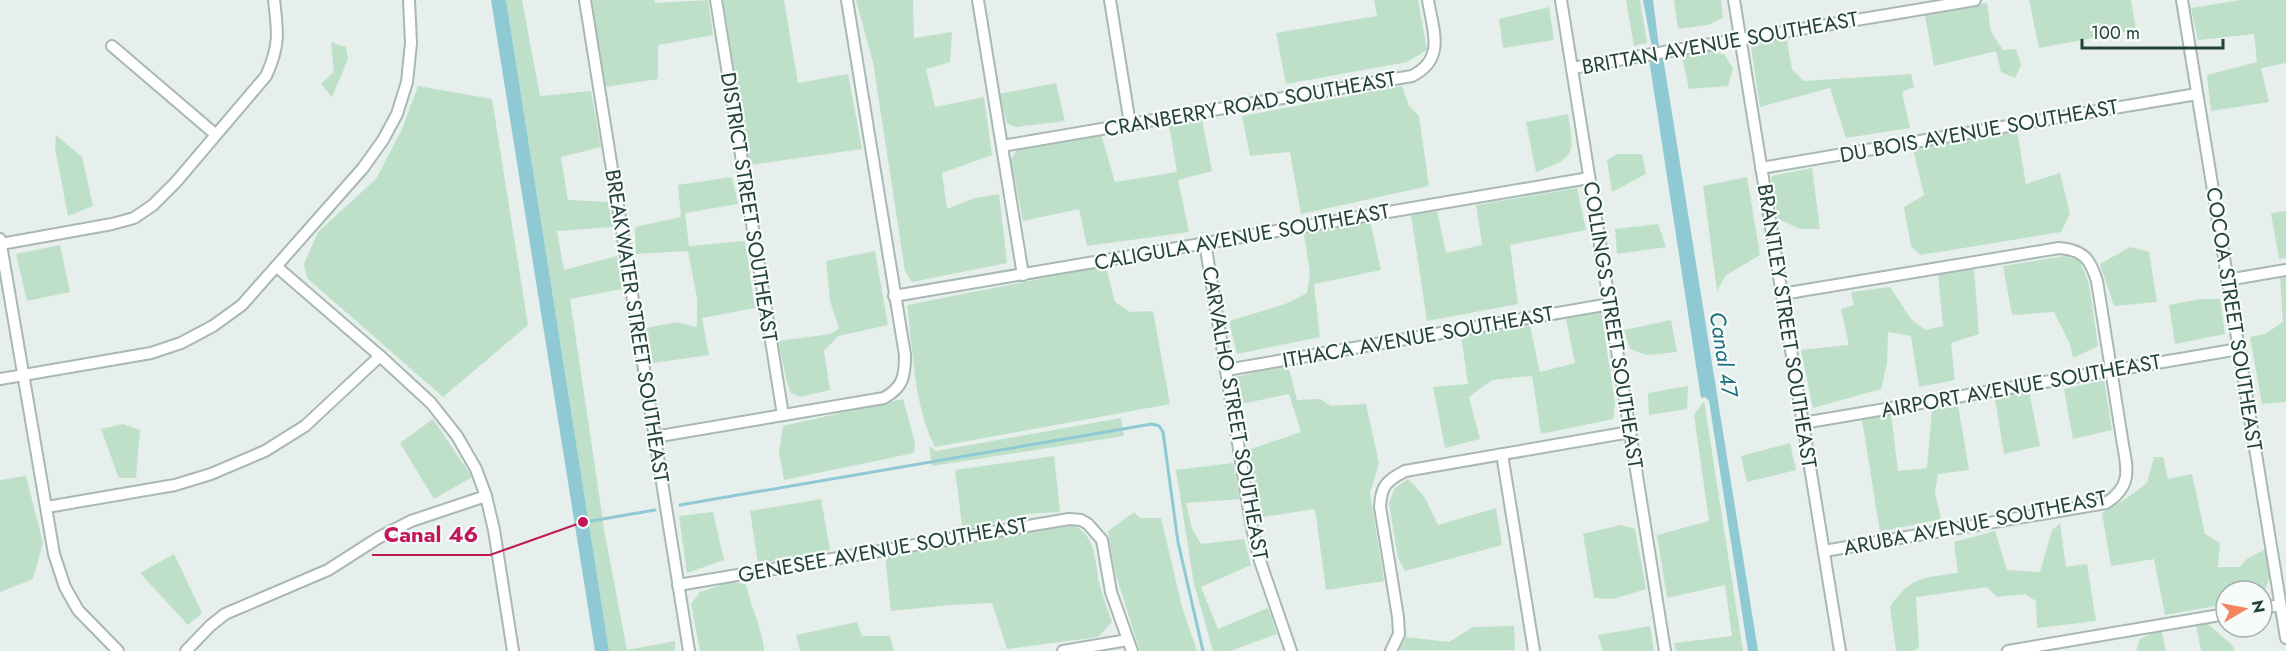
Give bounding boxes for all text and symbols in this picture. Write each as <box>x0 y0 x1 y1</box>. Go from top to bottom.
street label: BRITTAN AVENUE SOUTHEAST <box>1579 4 1861 82</box>
scale bar <box>2082 12 2223 50</box>
text: 100 m <box>2091 20 2140 46</box>
street label: CRANBERRY ROAD SOUTHEAST <box>1102 63 1399 144</box>
street label: DISTRICT STREET SOUTHEAST <box>713 70 785 344</box>
street label: DU BOIS AVENUE SOUTHEAST <box>1837 92 2121 170</box>
street label: BREAKWATER STREET SOUTHEAST <box>597 167 677 485</box>
street label: COLLINGS STREET SOUTHEAST <box>1575 179 1651 471</box>
street label: BRANTLEY STREET SOUTHEAST <box>1750 182 1824 470</box>
street label: COCOA STREET SOUTHEAST <box>2198 185 2270 453</box>
street label: CALIGULA AVENUE SOUTHEAST <box>1092 196 1392 278</box>
street label: CARVALHO STREET SOUTHEAST <box>1194 264 1276 562</box>
street label: ITHACA AVENUE SOUTHEAST <box>1280 298 1556 376</box>
water label: Canal 47 <box>1702 309 1747 401</box>
street label: AIRPORT AVENUE SOUTHEAST <box>1879 347 2164 425</box>
street label: ARUBA AVENUE SOUTHEAST <box>1841 483 2109 563</box>
street label: GENESEE AVENUE SOUTHEAST <box>736 510 1030 590</box>
callout: Canal 46 <box>372 515 490 555</box>
text: Canal 46 <box>384 518 478 550</box>
north arrow <box>2214 579 2274 639</box>
text: N <box>2246 598 2271 615</box>

